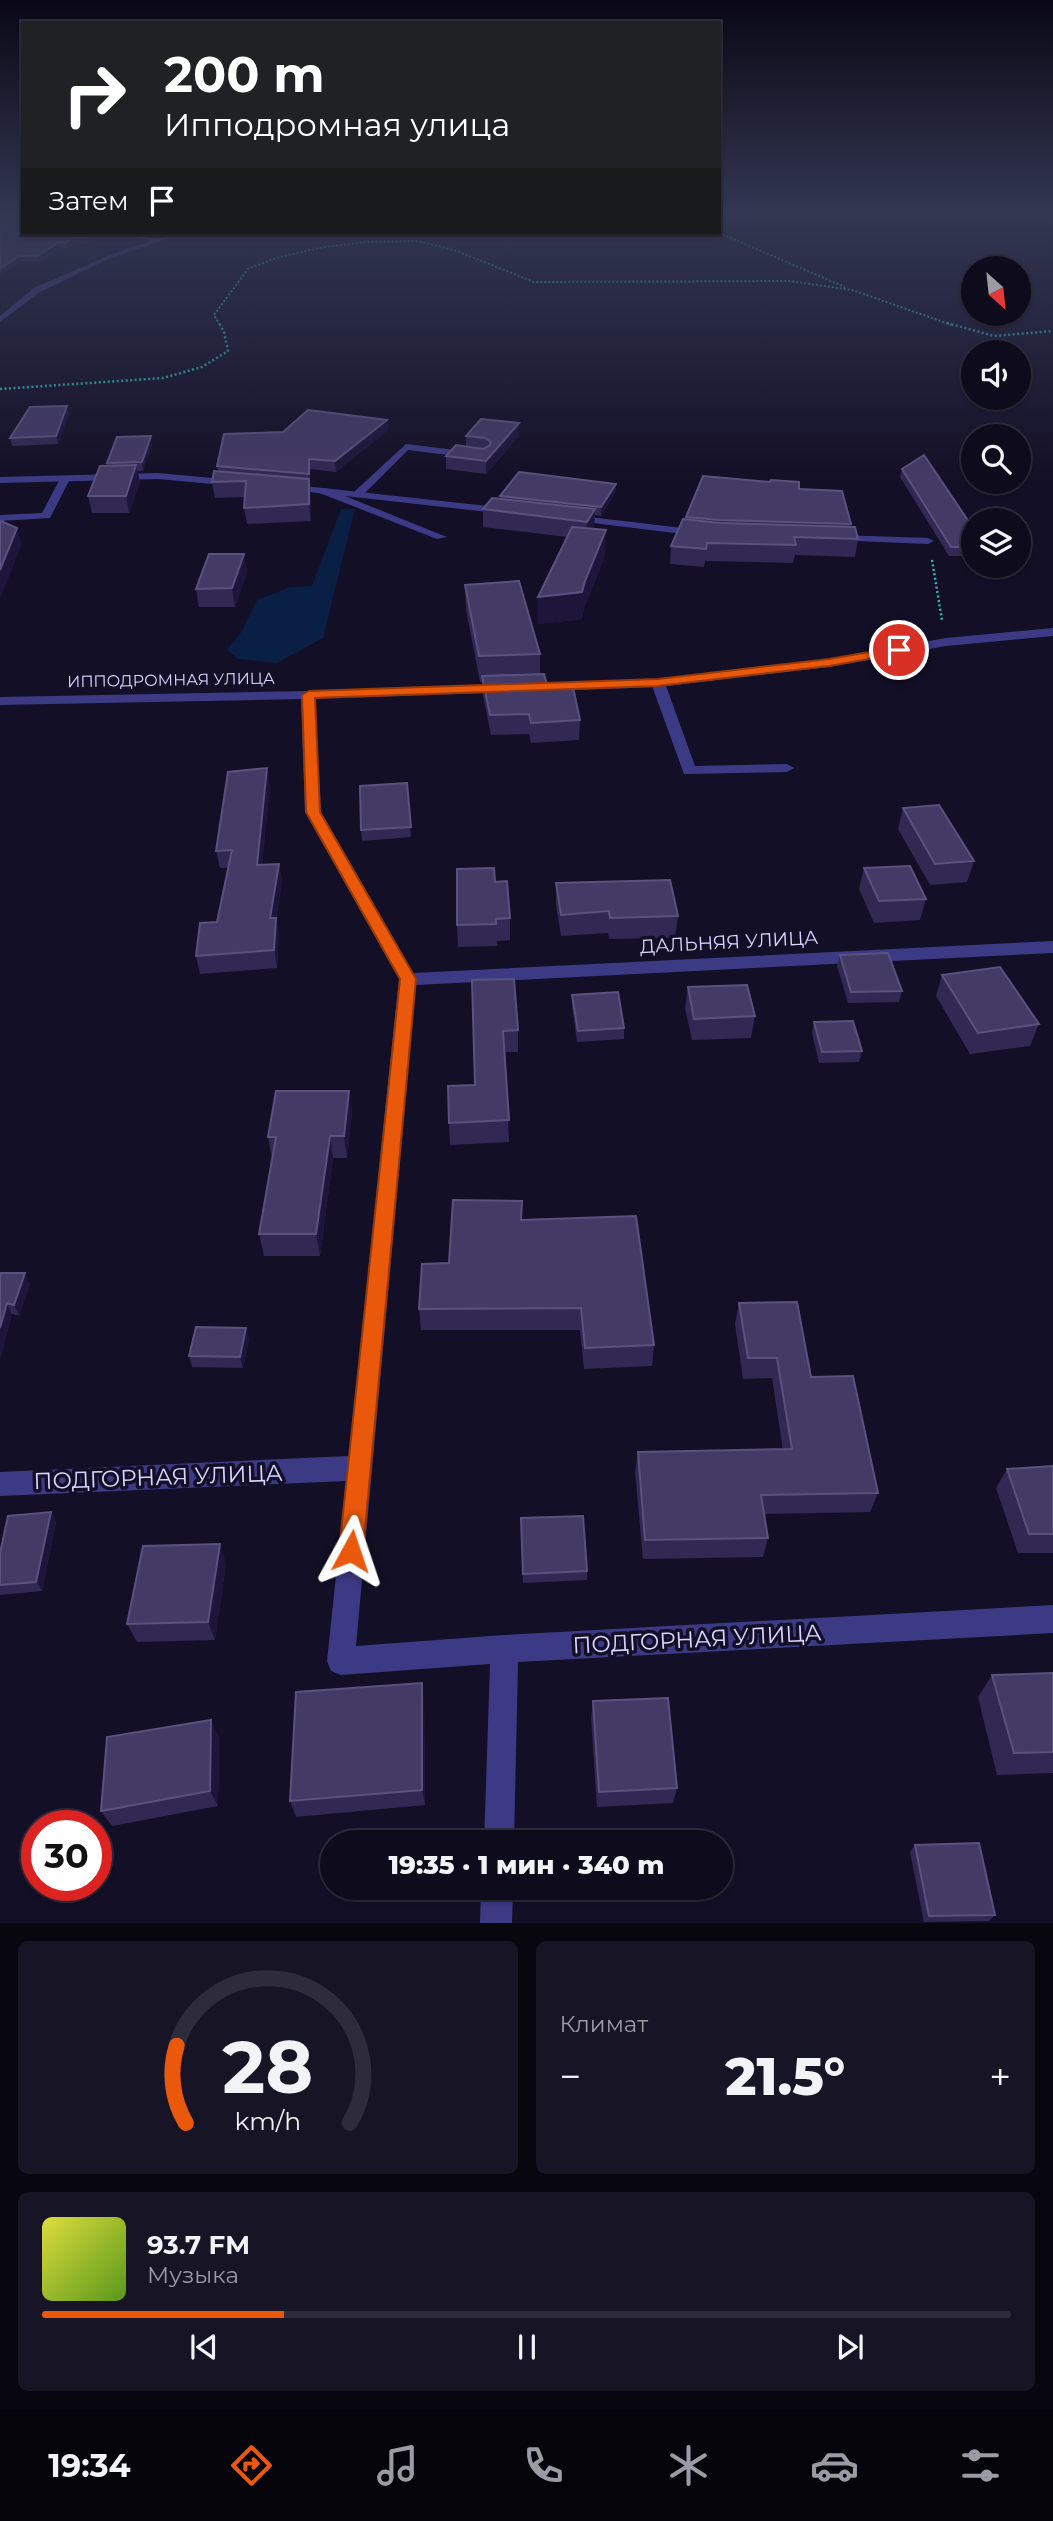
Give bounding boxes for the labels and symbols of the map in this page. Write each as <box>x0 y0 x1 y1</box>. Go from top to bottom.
north arrow <box>961 256 1031 326</box>
pin <box>869 620 929 680</box>
street label: ИППОДРОМНАЯ УЛИЦА <box>67 669 275 691</box>
street label: ДАЛЬНЯЯ УЛИЦА <box>639 926 819 958</box>
street label: ПОДГОРНАЯ УЛИЦА <box>33 1459 283 1495</box>
position arrow <box>314 1514 388 1588</box>
street label: ПОДГОРНАЯ УЛИЦА <box>572 1618 822 1660</box>
speed limit sign: 30 <box>21 1810 112 1901</box>

